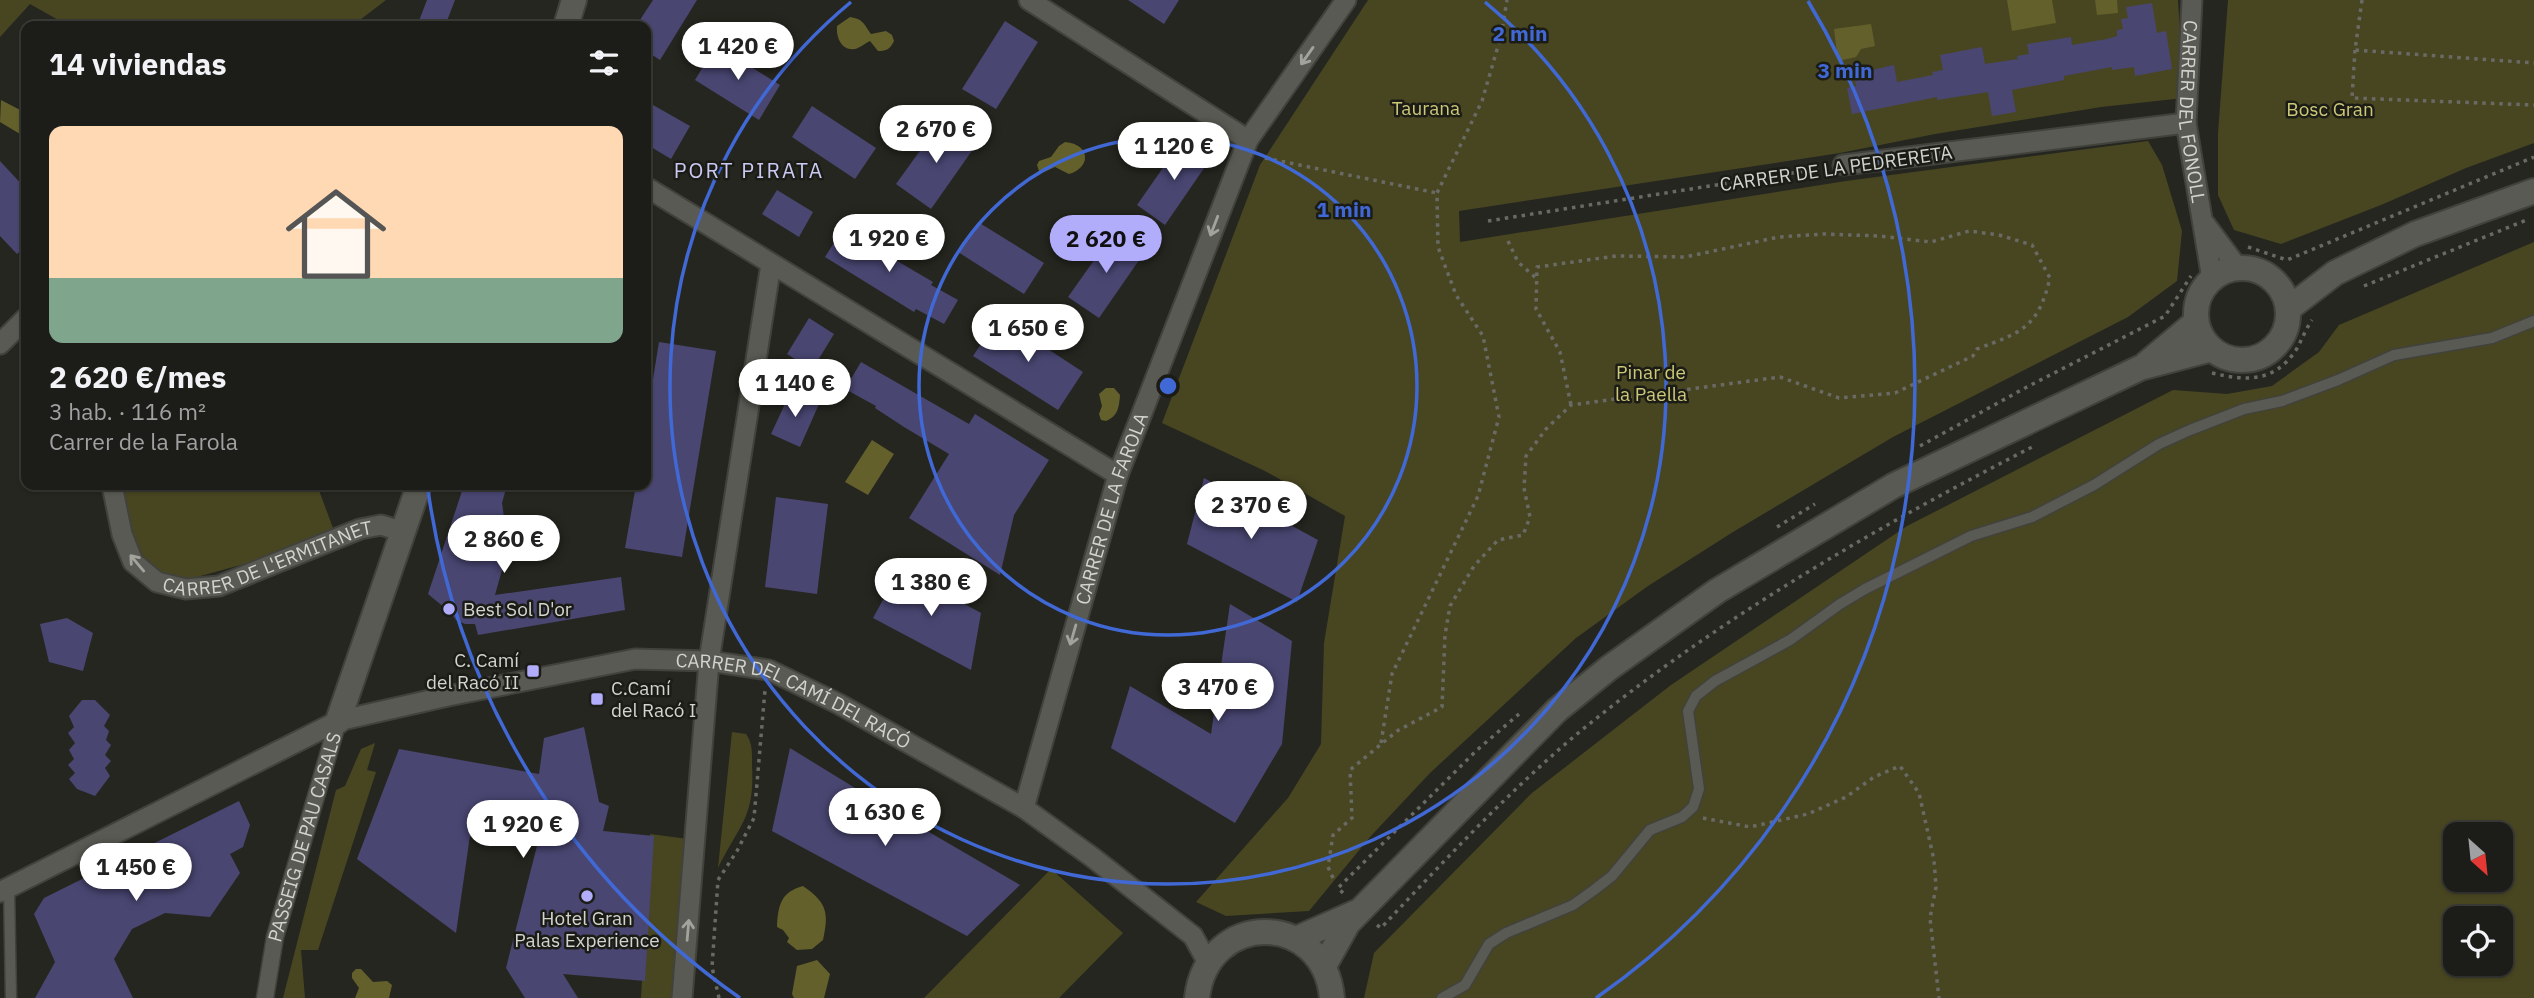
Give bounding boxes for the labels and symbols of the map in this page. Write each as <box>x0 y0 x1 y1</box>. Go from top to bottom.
text: 2 min <box>1493 19 1547 47</box>
street label: CARRER DEL FONOLL <box>2174 20 2211 205</box>
pin: 1 420 € <box>673 22 803 82</box>
one-way arrow <box>1300 46 1314 65</box>
text: 3 min <box>1818 56 1872 84</box>
park label: Taurana <box>1392 96 1460 120</box>
park label: Bosc Gran <box>2286 97 2374 121</box>
pin: 2 670 € <box>871 106 1001 165</box>
pin: 1 120 € <box>1109 122 1239 182</box>
street label: CARRER DE LA PEDRERETA <box>1718 140 1954 196</box>
district label: PORT PIRATA <box>674 156 824 184</box>
text: 1 min <box>1317 195 1371 223</box>
pin: 1 920 € <box>824 215 954 274</box>
one-way arrow <box>1207 215 1220 236</box>
pin: 2 620 € <box>1041 216 1171 275</box>
pin: 1 650 € <box>963 304 1093 364</box>
pin: 1 140 € <box>730 360 860 419</box>
park label: Pinar de la Paella <box>1615 360 1687 406</box>
centre of rings <box>1156 374 1180 398</box>
street label: CARRER DE LA FAROLA <box>1070 409 1153 607</box>
pin: 2 370 € <box>1186 482 1316 541</box>
street label: CARRER DE L'ERMITANET <box>160 515 374 601</box>
pin: 2 860 € <box>439 516 569 575</box>
one-way arrow <box>130 554 146 572</box>
pin: 1 380 € <box>866 558 996 618</box>
place label: Best Sol D'or <box>463 597 572 621</box>
marker: Best Sol D'or <box>441 601 457 617</box>
one-way arrow <box>1065 624 1078 646</box>
place label: C. Camí del Racó II <box>426 648 519 694</box>
street label: CARRER DEL CAMÍ DEL RACÓ <box>675 648 915 754</box>
marker: C. Camí del Racó II <box>525 663 541 679</box>
pin: 3 470 € <box>1153 664 1283 723</box>
place label: C.Camí del Racó I <box>611 676 696 722</box>
marker: C.Camí del Racó I <box>589 691 605 707</box>
street label: PASSEIG DE PAU CASALS <box>262 729 346 945</box>
pin: 1 630 € <box>820 788 950 848</box>
pin: 1 920 € <box>458 800 588 860</box>
north arrow <box>2443 822 2513 892</box>
pin: 1 450 € <box>71 844 201 903</box>
marker: Hotel Gran Palas Experience <box>579 888 595 904</box>
place label: Hotel Gran Palas Experience <box>514 906 660 952</box>
one-way arrow <box>682 919 695 942</box>

